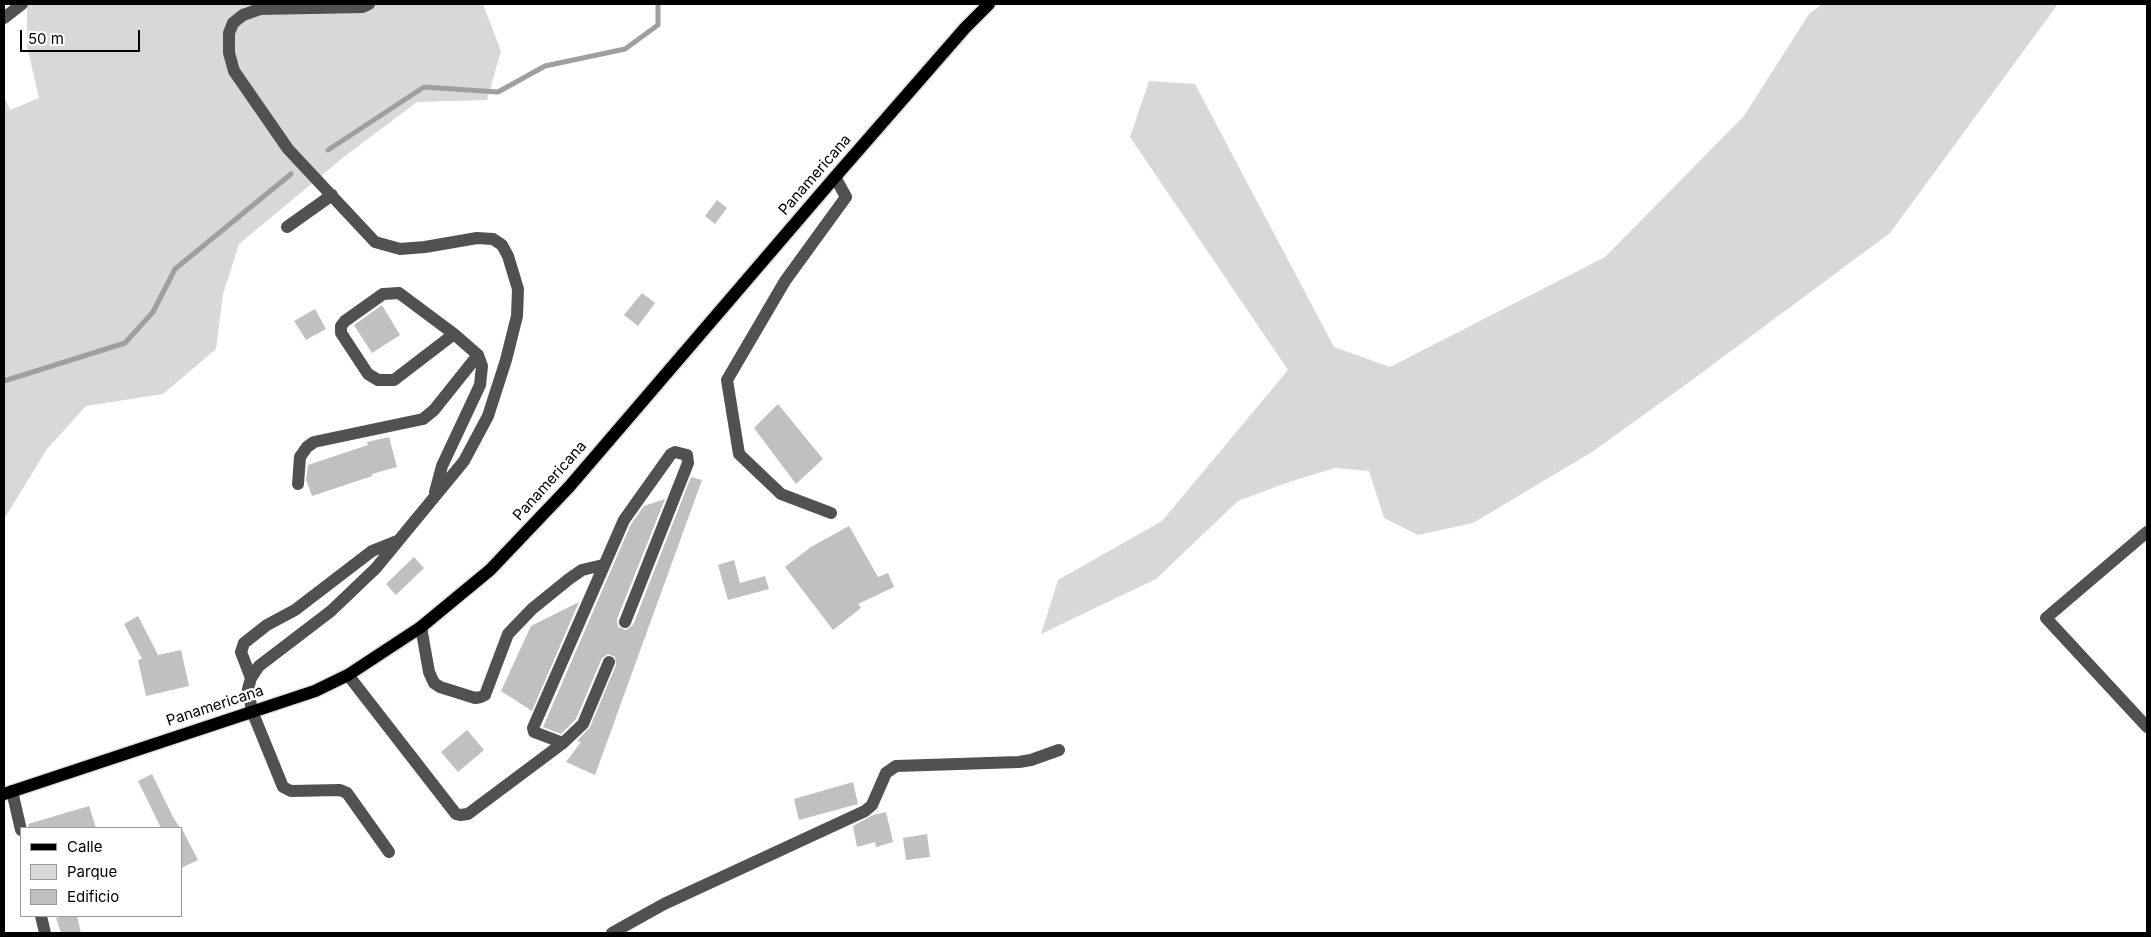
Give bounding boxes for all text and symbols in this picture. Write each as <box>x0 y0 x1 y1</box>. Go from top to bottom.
scale bar <box>22 20 142 52</box>
text: 50 m <box>28 29 64 48</box>
street label: Panamericana <box>775 131 855 219</box>
street label: Panamericana <box>509 437 591 525</box>
street label: Panamericana <box>164 682 266 730</box>
legend <box>20 827 182 917</box>
text: Calle <box>67 837 102 856</box>
text: Parque <box>67 862 117 881</box>
text: Edificio <box>67 887 119 906</box>

